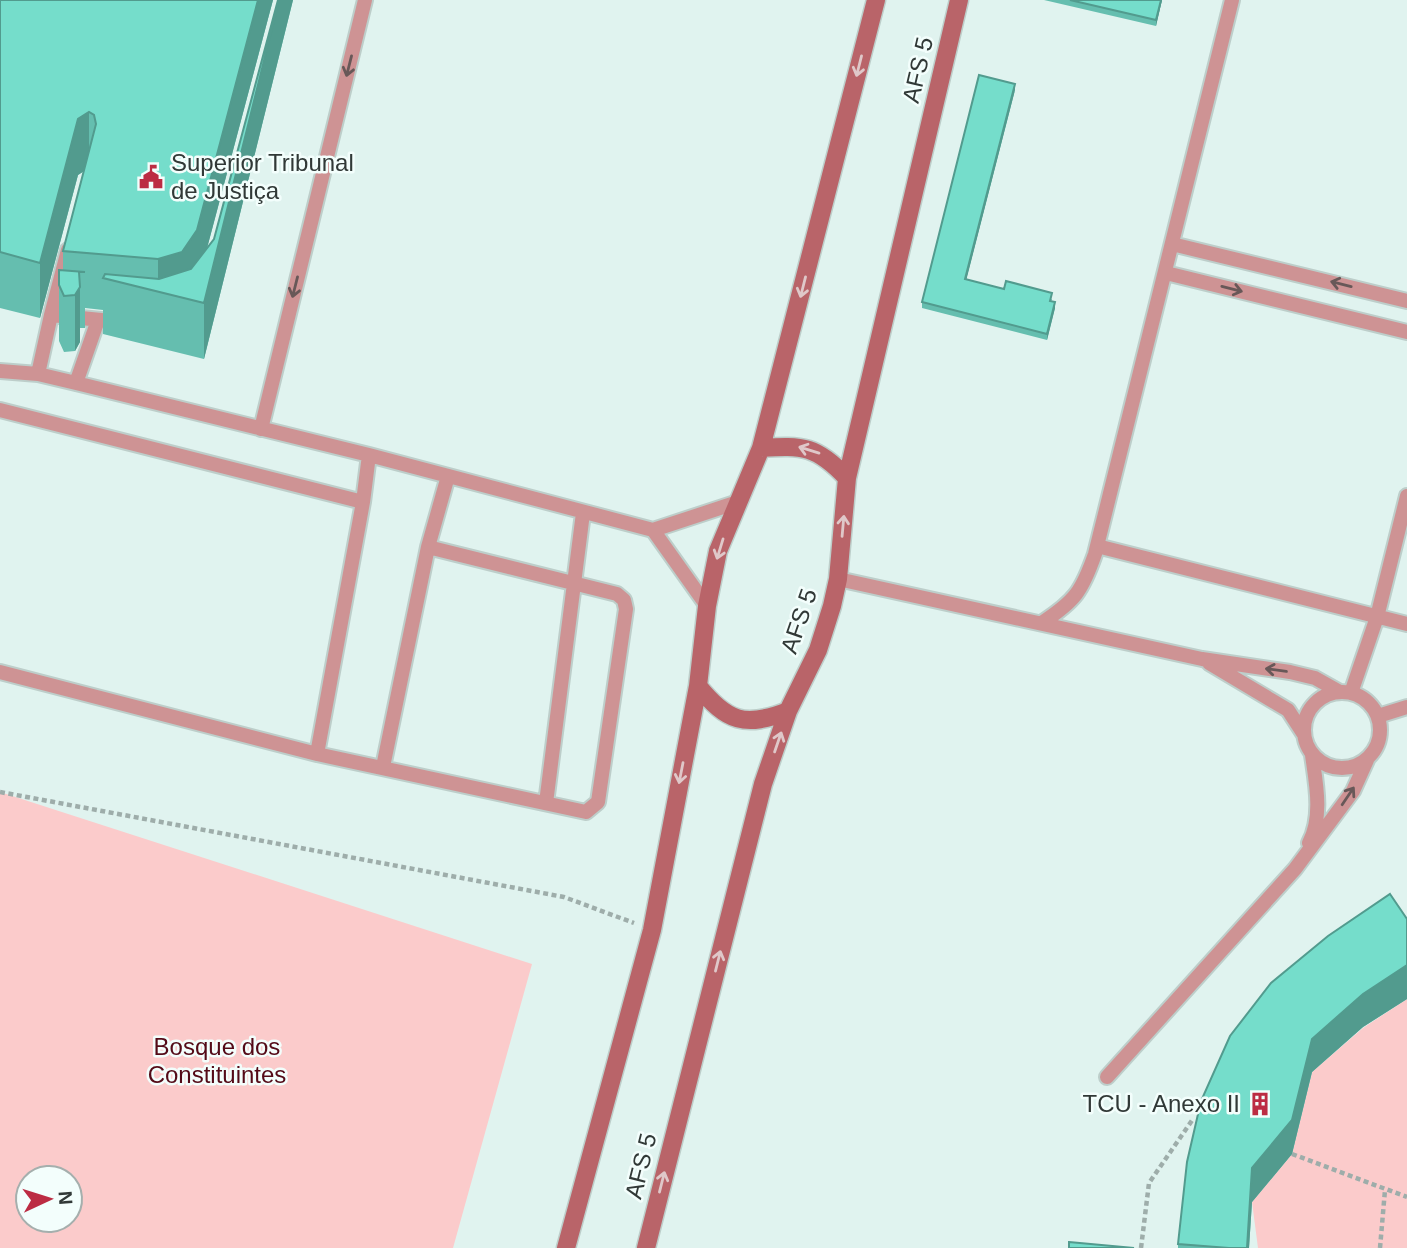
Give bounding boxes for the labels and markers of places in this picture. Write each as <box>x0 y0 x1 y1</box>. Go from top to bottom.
place label: Superior Tribunal de Justiça <box>171 149 354 204</box>
public building icon: Superior Tribunal de Justiça <box>137 163 165 191</box>
place label: TCU - Anexo II <box>1083 1090 1240 1117</box>
building icon: TCU - Anexo II <box>1246 1090 1274 1118</box>

